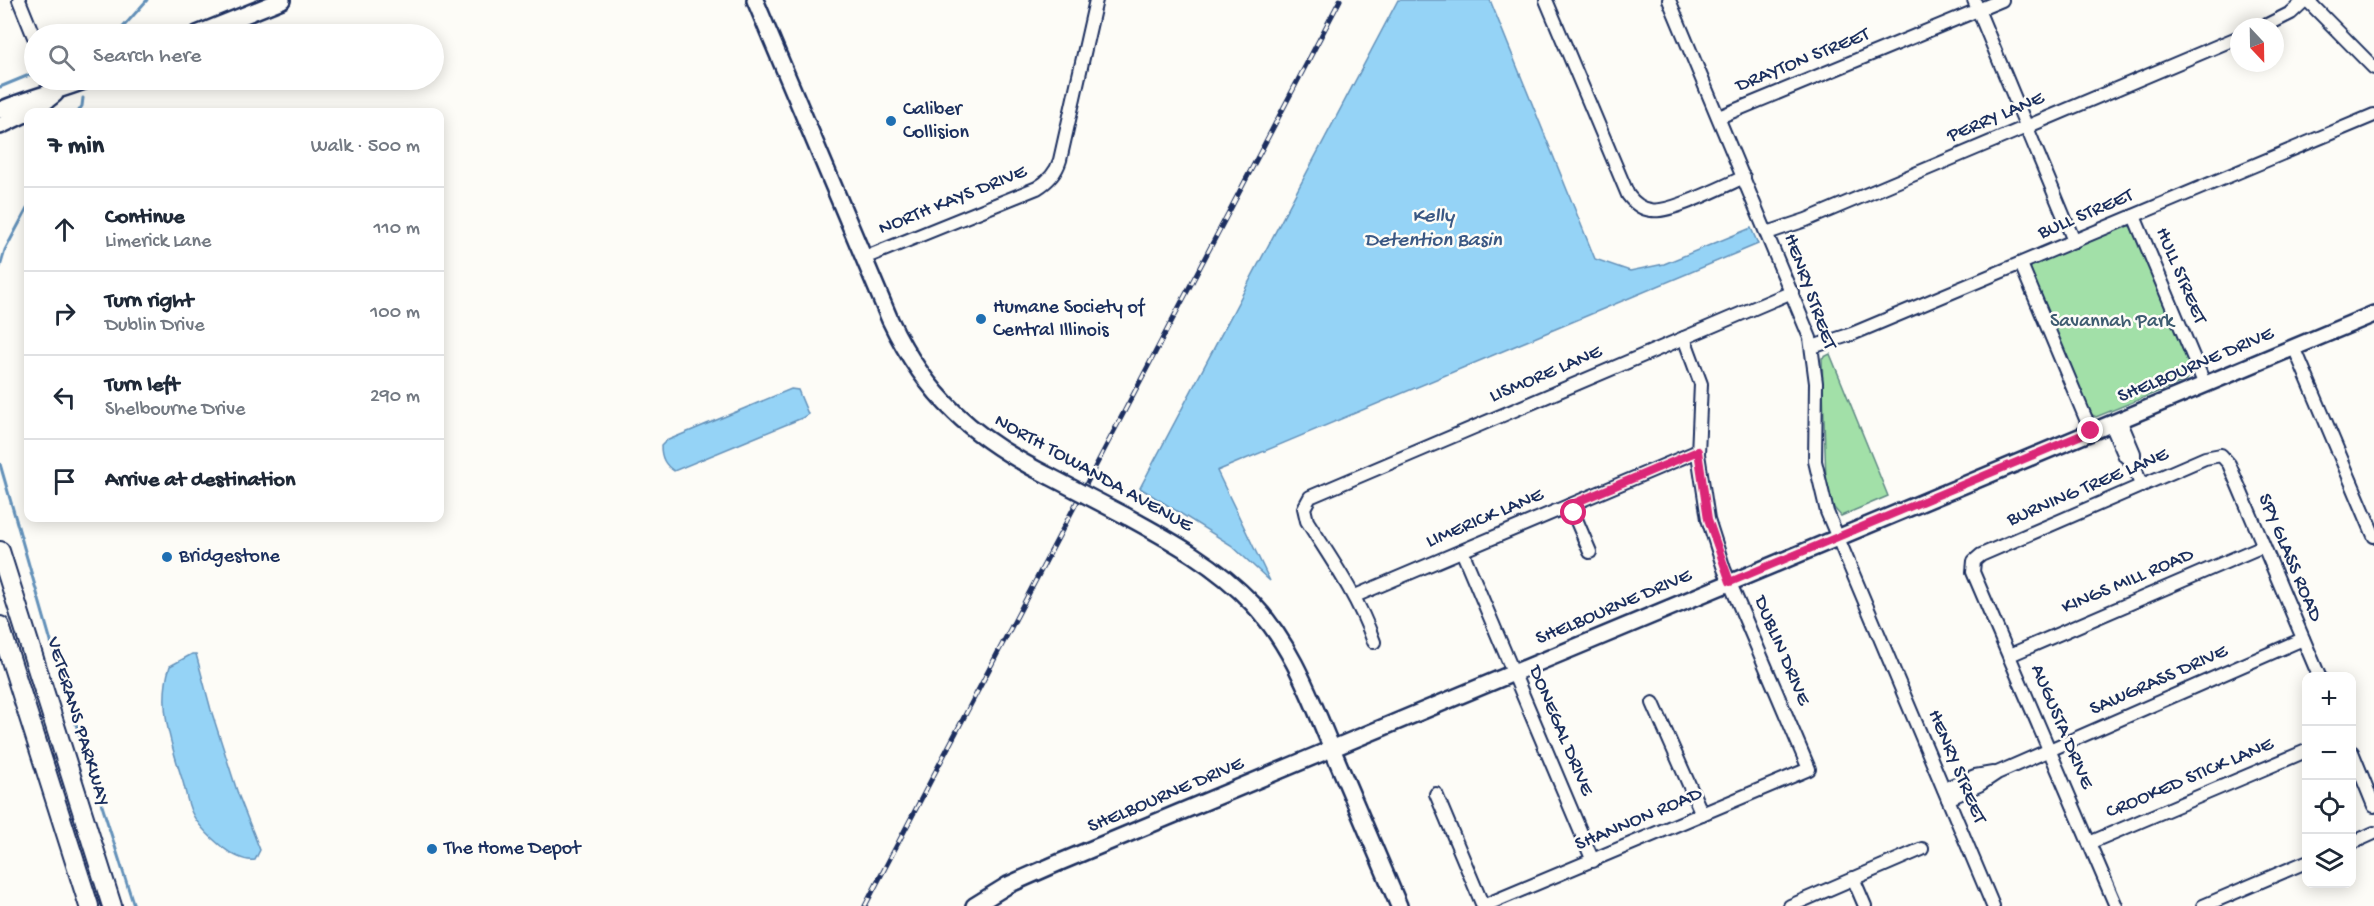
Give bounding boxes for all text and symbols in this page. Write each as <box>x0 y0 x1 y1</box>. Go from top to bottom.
north arrow <box>2230 18 2284 72</box>
street label: DRAYTON STREET <box>1731 23 1874 99</box>
search box <box>24 24 444 90</box>
icon: search <box>45 41 78 74</box>
text: Search here <box>93 44 201 70</box>
street label: PERRY LANE <box>1943 87 2049 149</box>
place label: Caliber Collision <box>903 99 969 145</box>
marker: Caliber Collision <box>884 114 898 128</box>
text: 7 min <box>48 132 104 163</box>
text: Walk · 500 m <box>311 136 420 159</box>
street label: NORTH KAYS DRIVE <box>876 160 1032 241</box>
street label: BULL STREET <box>2034 184 2138 246</box>
text: Continue <box>105 205 185 231</box>
water label: Kelly Detention Basin <box>1364 205 1503 254</box>
icon: ahead <box>48 213 81 246</box>
text: 110 m <box>374 218 420 241</box>
street label: HULL STREET <box>2149 224 2211 329</box>
text: Limerick Lane <box>105 231 211 254</box>
street label: HENRY STREET <box>1777 231 1841 354</box>
text: Turn right <box>105 289 193 315</box>
icon: right <box>48 297 81 330</box>
place label: Humane Society of Central Illinois <box>993 297 1146 343</box>
text: 100 m <box>370 302 420 325</box>
park label: Savannah Park <box>2050 311 2176 334</box>
marker: Humane Society of Central Illinois <box>974 312 988 326</box>
text: Dublin Drive <box>105 315 205 338</box>
street label: SHELBOURNE DRIVE <box>2115 322 2279 409</box>
street label: LISMORE LANE <box>1486 340 1607 409</box>
text: Turn left <box>105 373 179 399</box>
icon: left <box>48 381 81 414</box>
text: 290 m <box>370 386 420 409</box>
text: Shelbourne Drive <box>105 399 245 422</box>
street label: NORTH TOWANDA AVENUE <box>990 410 1197 539</box>
route end <box>2077 417 2103 443</box>
street label: BURNING TREE LANE <box>2003 443 2174 533</box>
icon: arrive <box>48 465 81 498</box>
text: Arrive at destination <box>105 468 295 494</box>
street label: LIMERICK LANE <box>1423 483 1548 554</box>
street label: SPY GLASS ROAD <box>2252 491 2327 626</box>
route start <box>1560 499 1586 525</box>
street label: KINGS MILL ROAD <box>2059 544 2198 620</box>
place label: Bridgestone <box>178 546 280 569</box>
marker: Bridgestone <box>160 550 174 564</box>
street label: SHELBOURNE DRIVE <box>1533 564 1697 651</box>
street label: DUBLIN DRIVE <box>1747 591 1815 711</box>
street label: VETERANS PARKWAY <box>40 634 114 809</box>
street label: SAWGRASS DRIVE <box>2087 640 2233 722</box>
street label: DONEGAL DRIVE <box>1521 661 1598 801</box>
street label: AUGUSTA DRIVE <box>2024 661 2098 794</box>
map controls <box>2302 672 2356 888</box>
button: + <box>2302 672 2356 726</box>
street label: HENRY STREET <box>1922 707 1991 829</box>
button: − <box>2302 726 2356 780</box>
street label: CROOKED STICK LANE <box>2103 733 2279 825</box>
street label: SHELBOURNE DRIVE <box>1085 752 1249 839</box>
button: locate <box>2302 780 2356 834</box>
street label: SHANNON ROAD <box>1572 783 1707 857</box>
button: layers <box>2302 834 2356 888</box>
place label: The Home Depot <box>443 838 582 861</box>
marker: The Home Depot <box>425 842 439 856</box>

